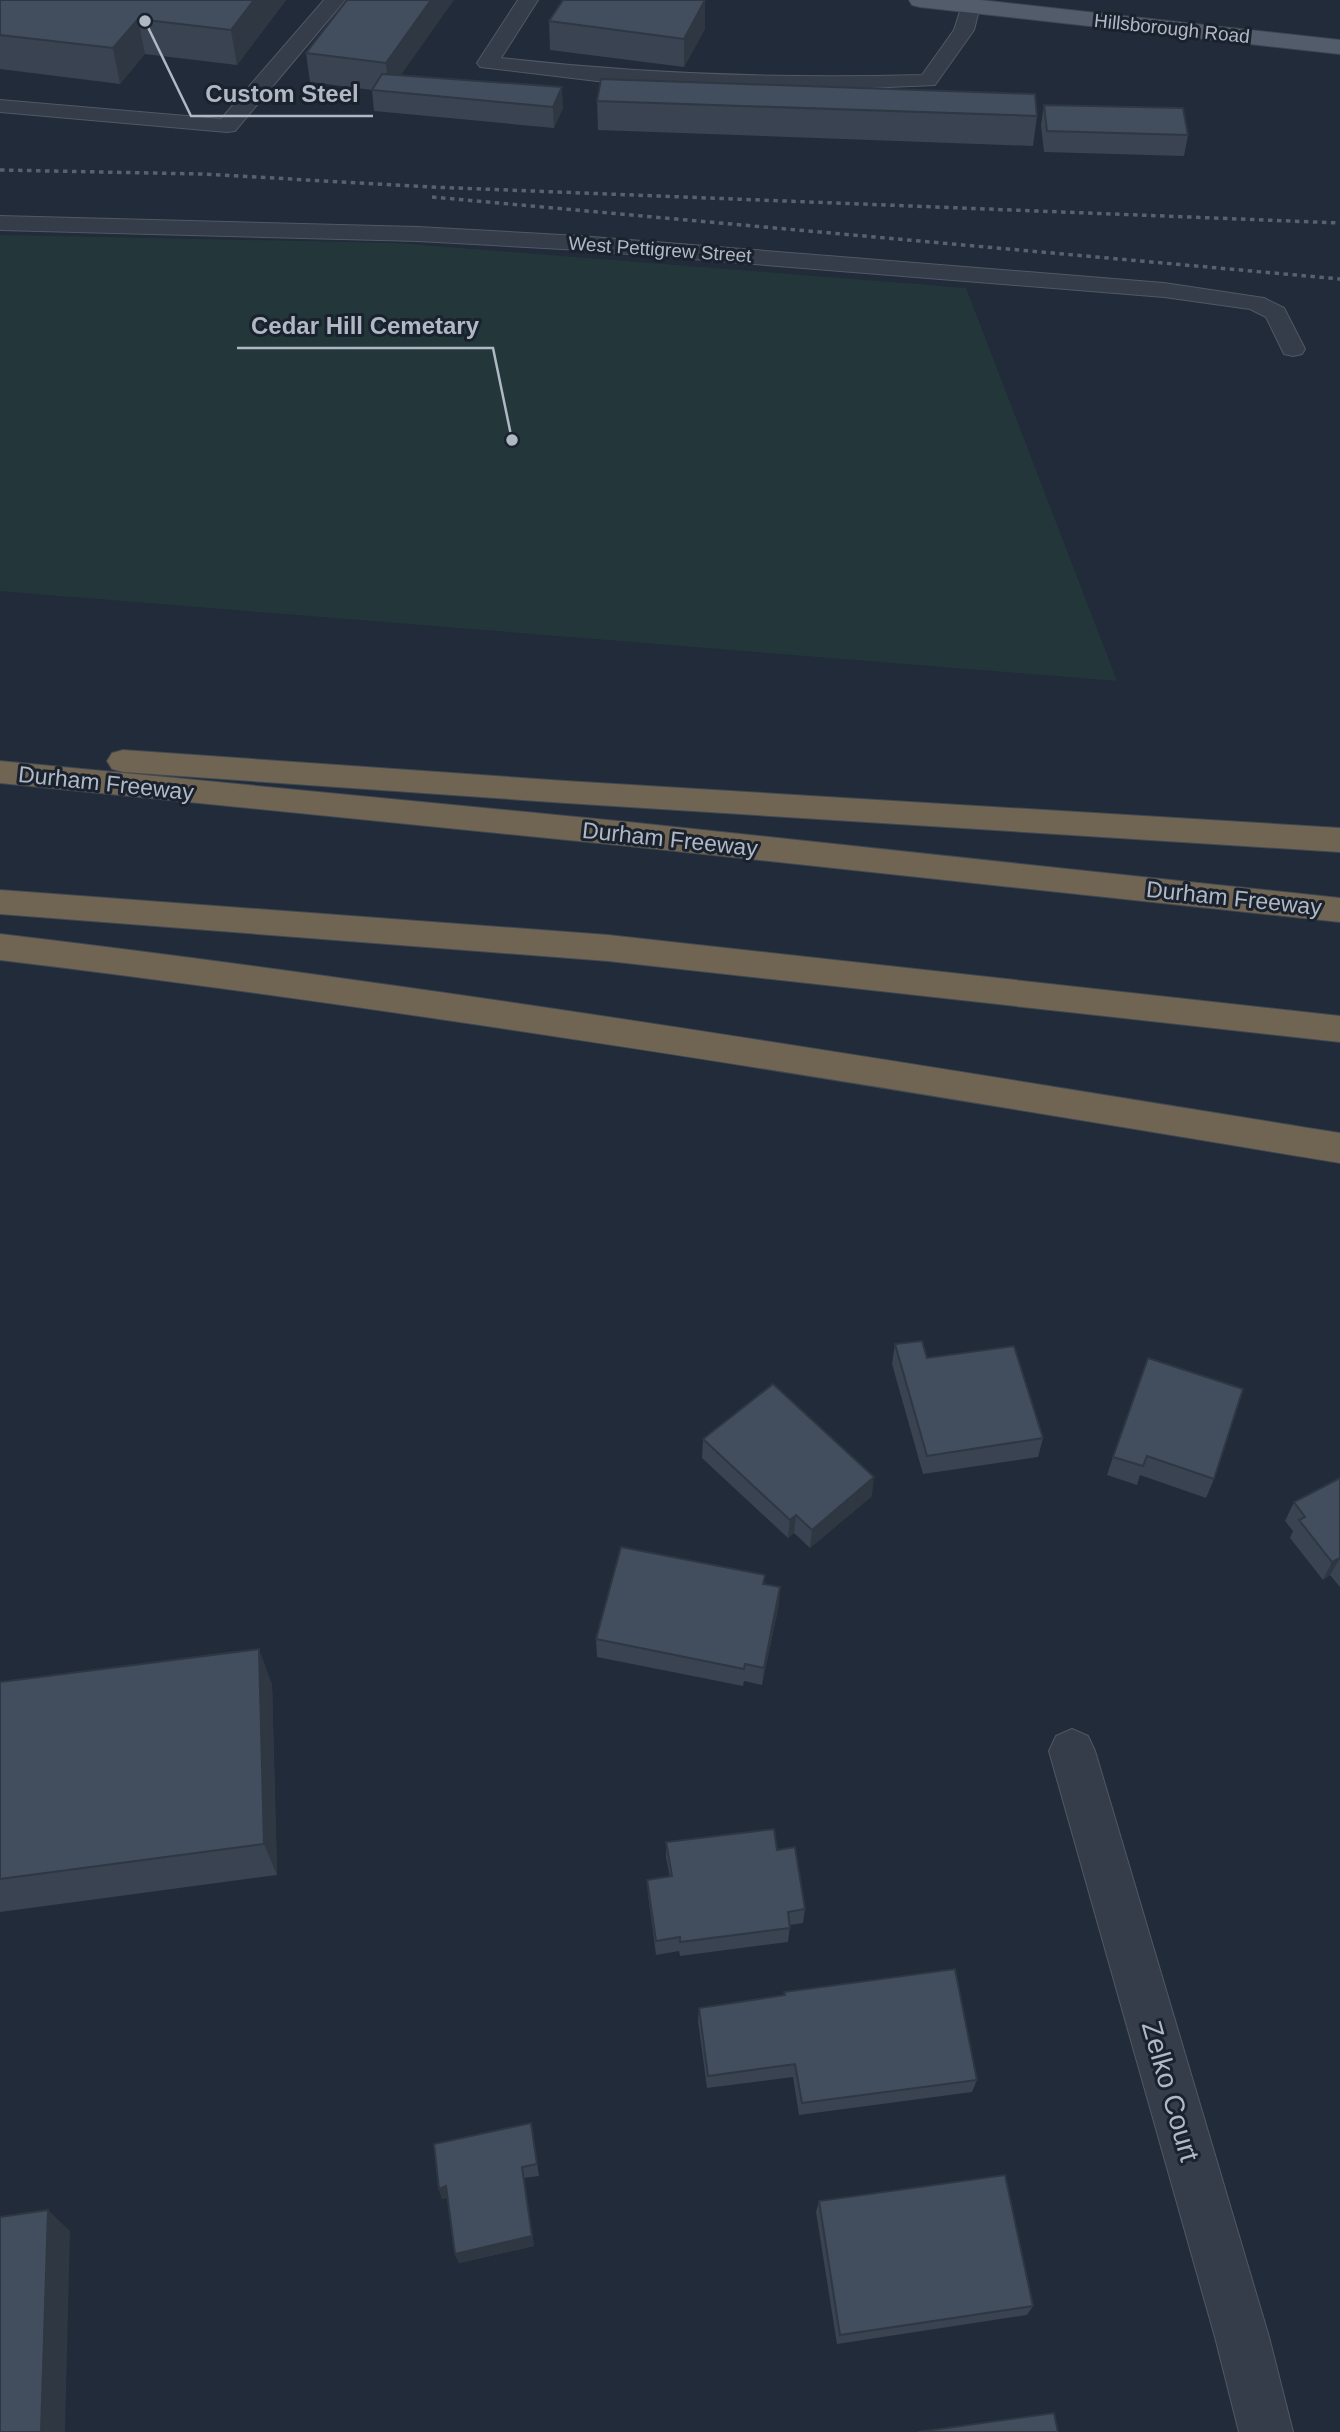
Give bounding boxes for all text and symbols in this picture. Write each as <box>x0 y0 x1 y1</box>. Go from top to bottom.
street label: Hillsborough Road <box>1093 10 1251 47</box>
callout: Custom Steel <box>191 71 373 116</box>
text: Custom Steel <box>205 80 359 107</box>
street label: West Pettigrew Street <box>568 233 753 266</box>
callout: Cedar Hill Cemetary <box>237 303 493 348</box>
text: Cedar Hill Cemetary <box>251 312 480 339</box>
street label: Durham Freeway <box>17 761 196 805</box>
street label: Durham Freeway <box>581 817 760 861</box>
street label: Durham Freeway <box>1145 876 1324 920</box>
street label: Zelko Court <box>1136 2017 1205 2165</box>

